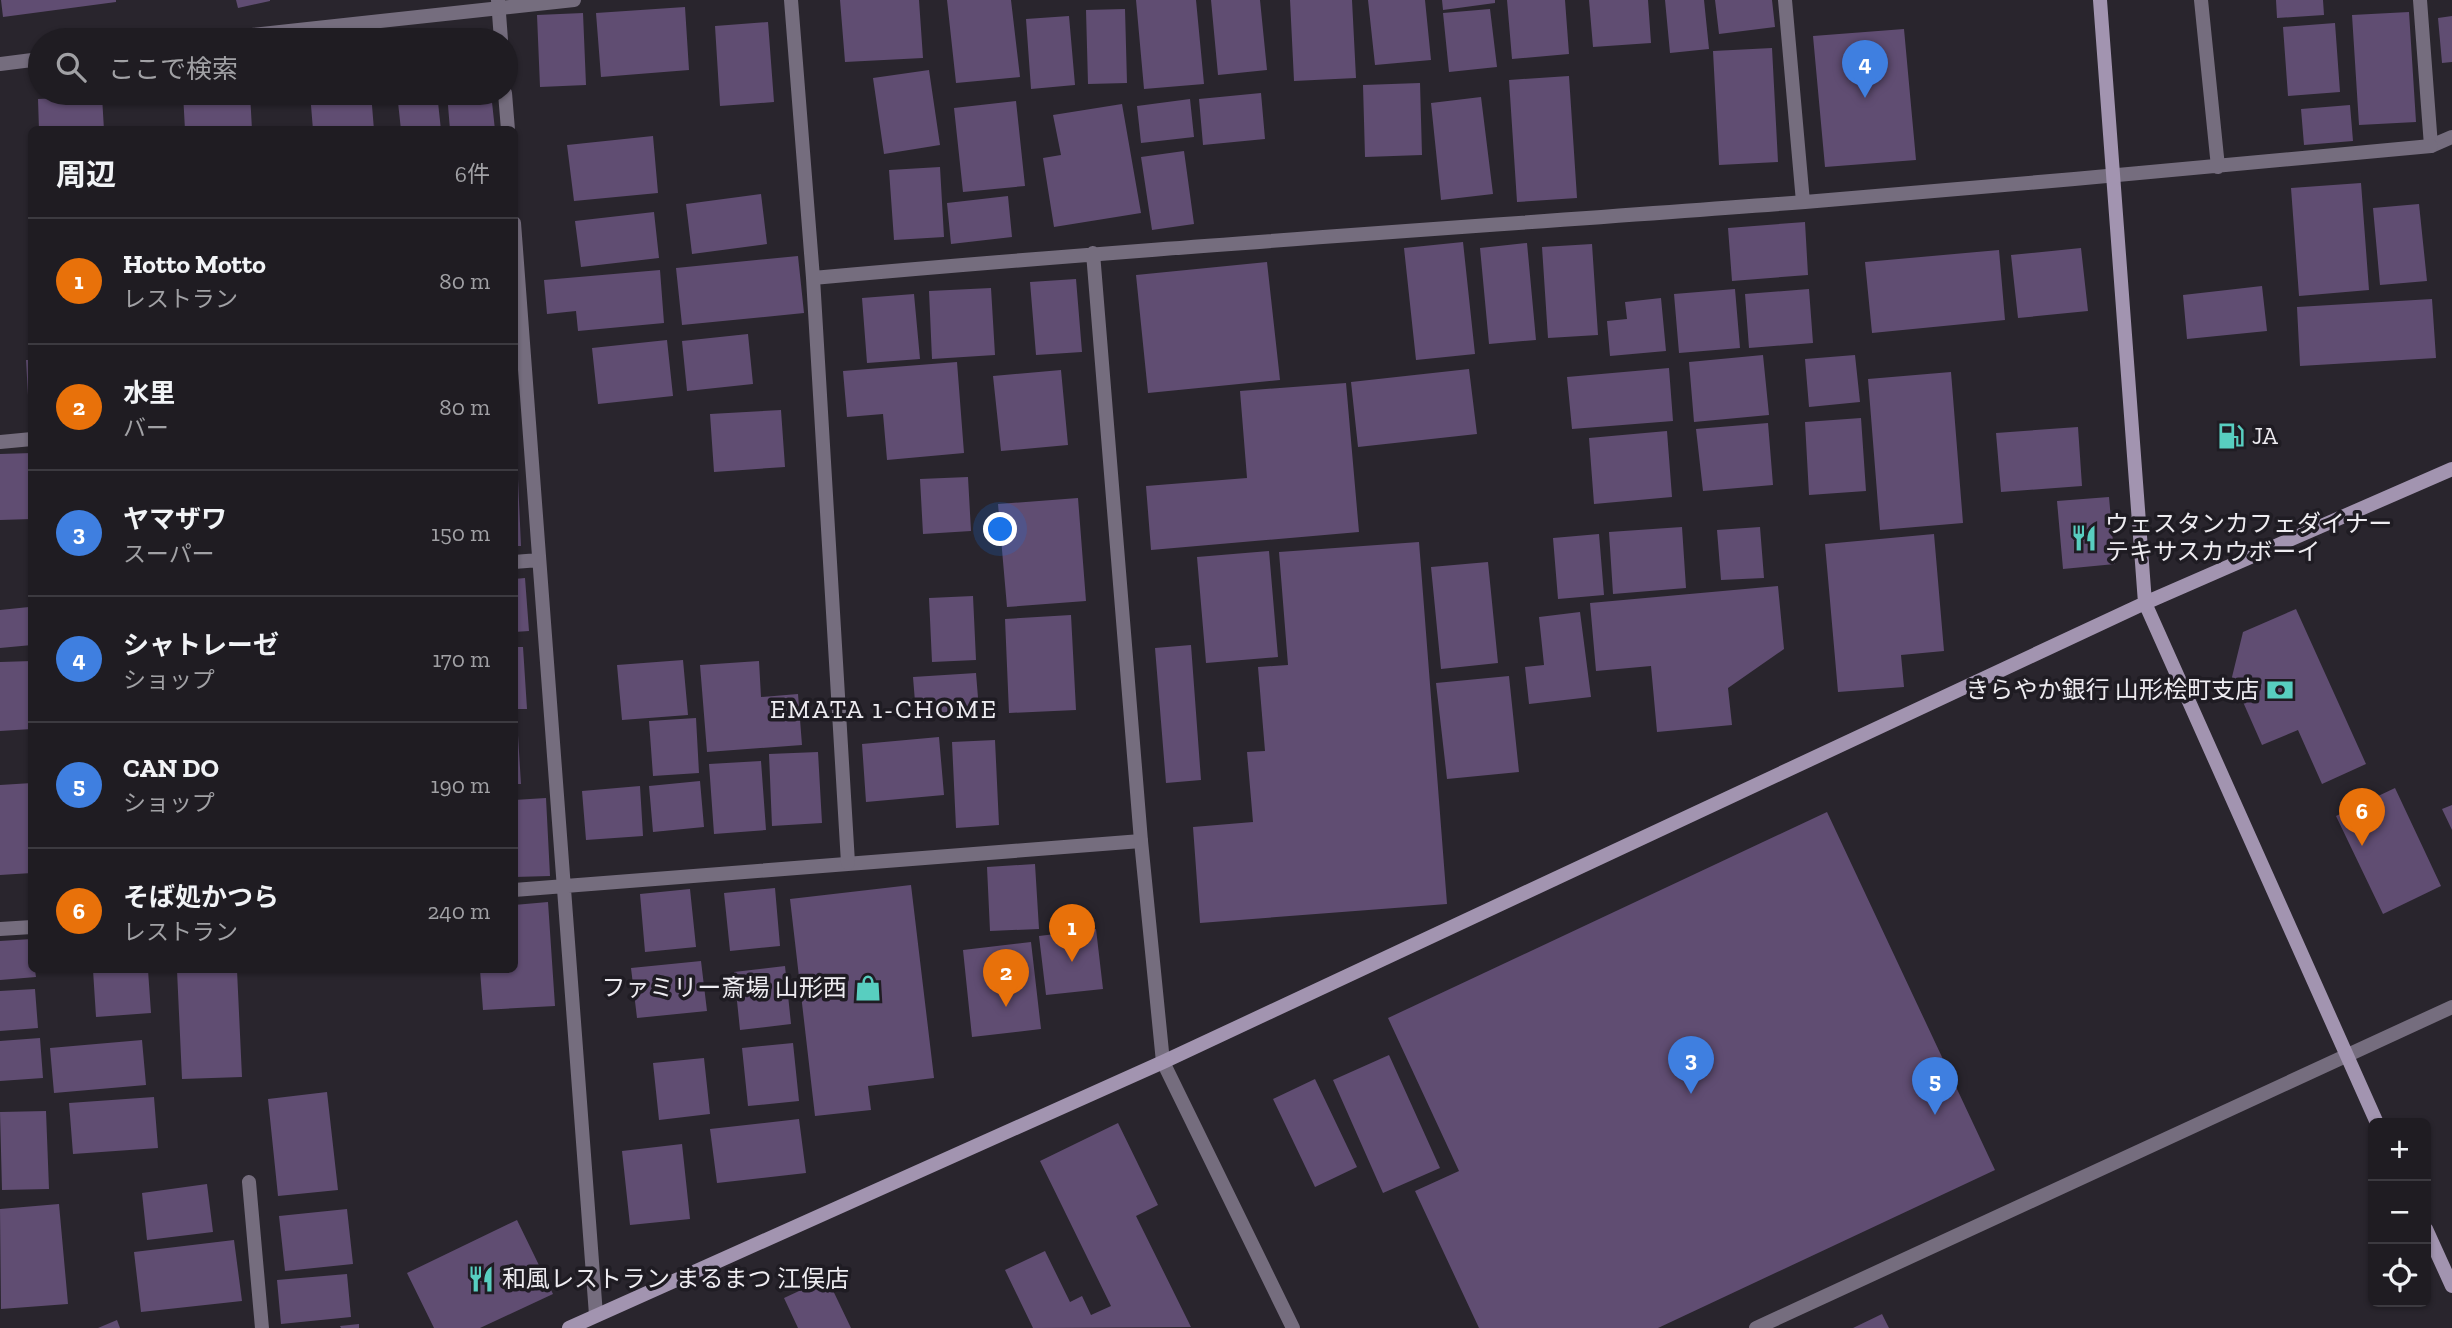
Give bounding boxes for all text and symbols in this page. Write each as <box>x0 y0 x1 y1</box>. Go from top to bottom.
search box <box>28 28 518 105</box>
pin: 4 <box>1842 40 1888 98</box>
icon: search <box>52 48 90 86</box>
text: ここで検索 <box>108 53 238 85</box>
text: 周辺 <box>56 157 116 193</box>
text: 6件 <box>455 160 490 188</box>
text: Hotto Motto <box>123 248 266 280</box>
text: 1 <box>74 267 84 295</box>
text: 80 m <box>439 267 490 295</box>
text: レストラン <box>123 285 238 313</box>
text: 水里 <box>123 377 175 409</box>
text: 2 <box>73 393 85 421</box>
text: 80 m <box>439 393 490 421</box>
text: バー <box>123 414 169 442</box>
fuel station icon: JA <box>2216 421 2246 451</box>
place label: JA <box>2252 421 2278 450</box>
text: ヤマザワ <box>123 503 227 535</box>
place label: ウェスタンカフェダイナー テキサスカウボーイ <box>2105 509 2393 566</box>
your location <box>983 512 1017 546</box>
text: 3 <box>73 519 85 547</box>
text: 150 m <box>431 519 490 547</box>
restaurant icon: ウェスタンカフェダイナー テキサスカウボーイ <box>2069 523 2099 553</box>
text: スーパー <box>123 540 215 568</box>
text: シャトレーゼ <box>123 629 279 661</box>
text: 4 <box>72 645 86 673</box>
text: 170 m <box>432 645 490 673</box>
text: ショップ <box>123 666 215 694</box>
place label: きらやか銀行 山形桧町支店 <box>1966 675 2259 704</box>
bank icon: きらやか銀行 山形桧町支店 <box>2265 675 2295 705</box>
district label: EMATA 1-CHOME <box>770 693 998 725</box>
text: CAN DO <box>123 752 219 784</box>
text: 5 <box>73 771 85 799</box>
text: 190 m <box>431 771 490 799</box>
pin: 6 <box>2339 788 2385 846</box>
text: ショップ <box>123 789 215 817</box>
text: そば処かつら <box>123 881 279 913</box>
text: 6 <box>73 897 85 925</box>
text: 240 m <box>427 897 490 925</box>
pin: 1 <box>1049 904 1095 962</box>
text: レストラン <box>123 918 238 946</box>
pin: 2 <box>983 949 1029 1007</box>
place label: ファミリー斎場 山形西 <box>602 973 847 1002</box>
shop icon: ファミリー斎場 山形西 <box>853 973 883 1003</box>
pin: 3 <box>1668 1036 1714 1094</box>
pin: 5 <box>1912 1057 1958 1115</box>
map controls <box>2368 1118 2431 1307</box>
button: + <box>2368 1118 2431 1181</box>
button: − <box>2368 1181 2431 1244</box>
button: locate <box>2368 1244 2431 1307</box>
restaurant icon: 和風レストラン まるまつ 江俣店 <box>466 1264 496 1294</box>
place label: 和風レストラン まるまつ 江俣店 <box>502 1264 849 1293</box>

